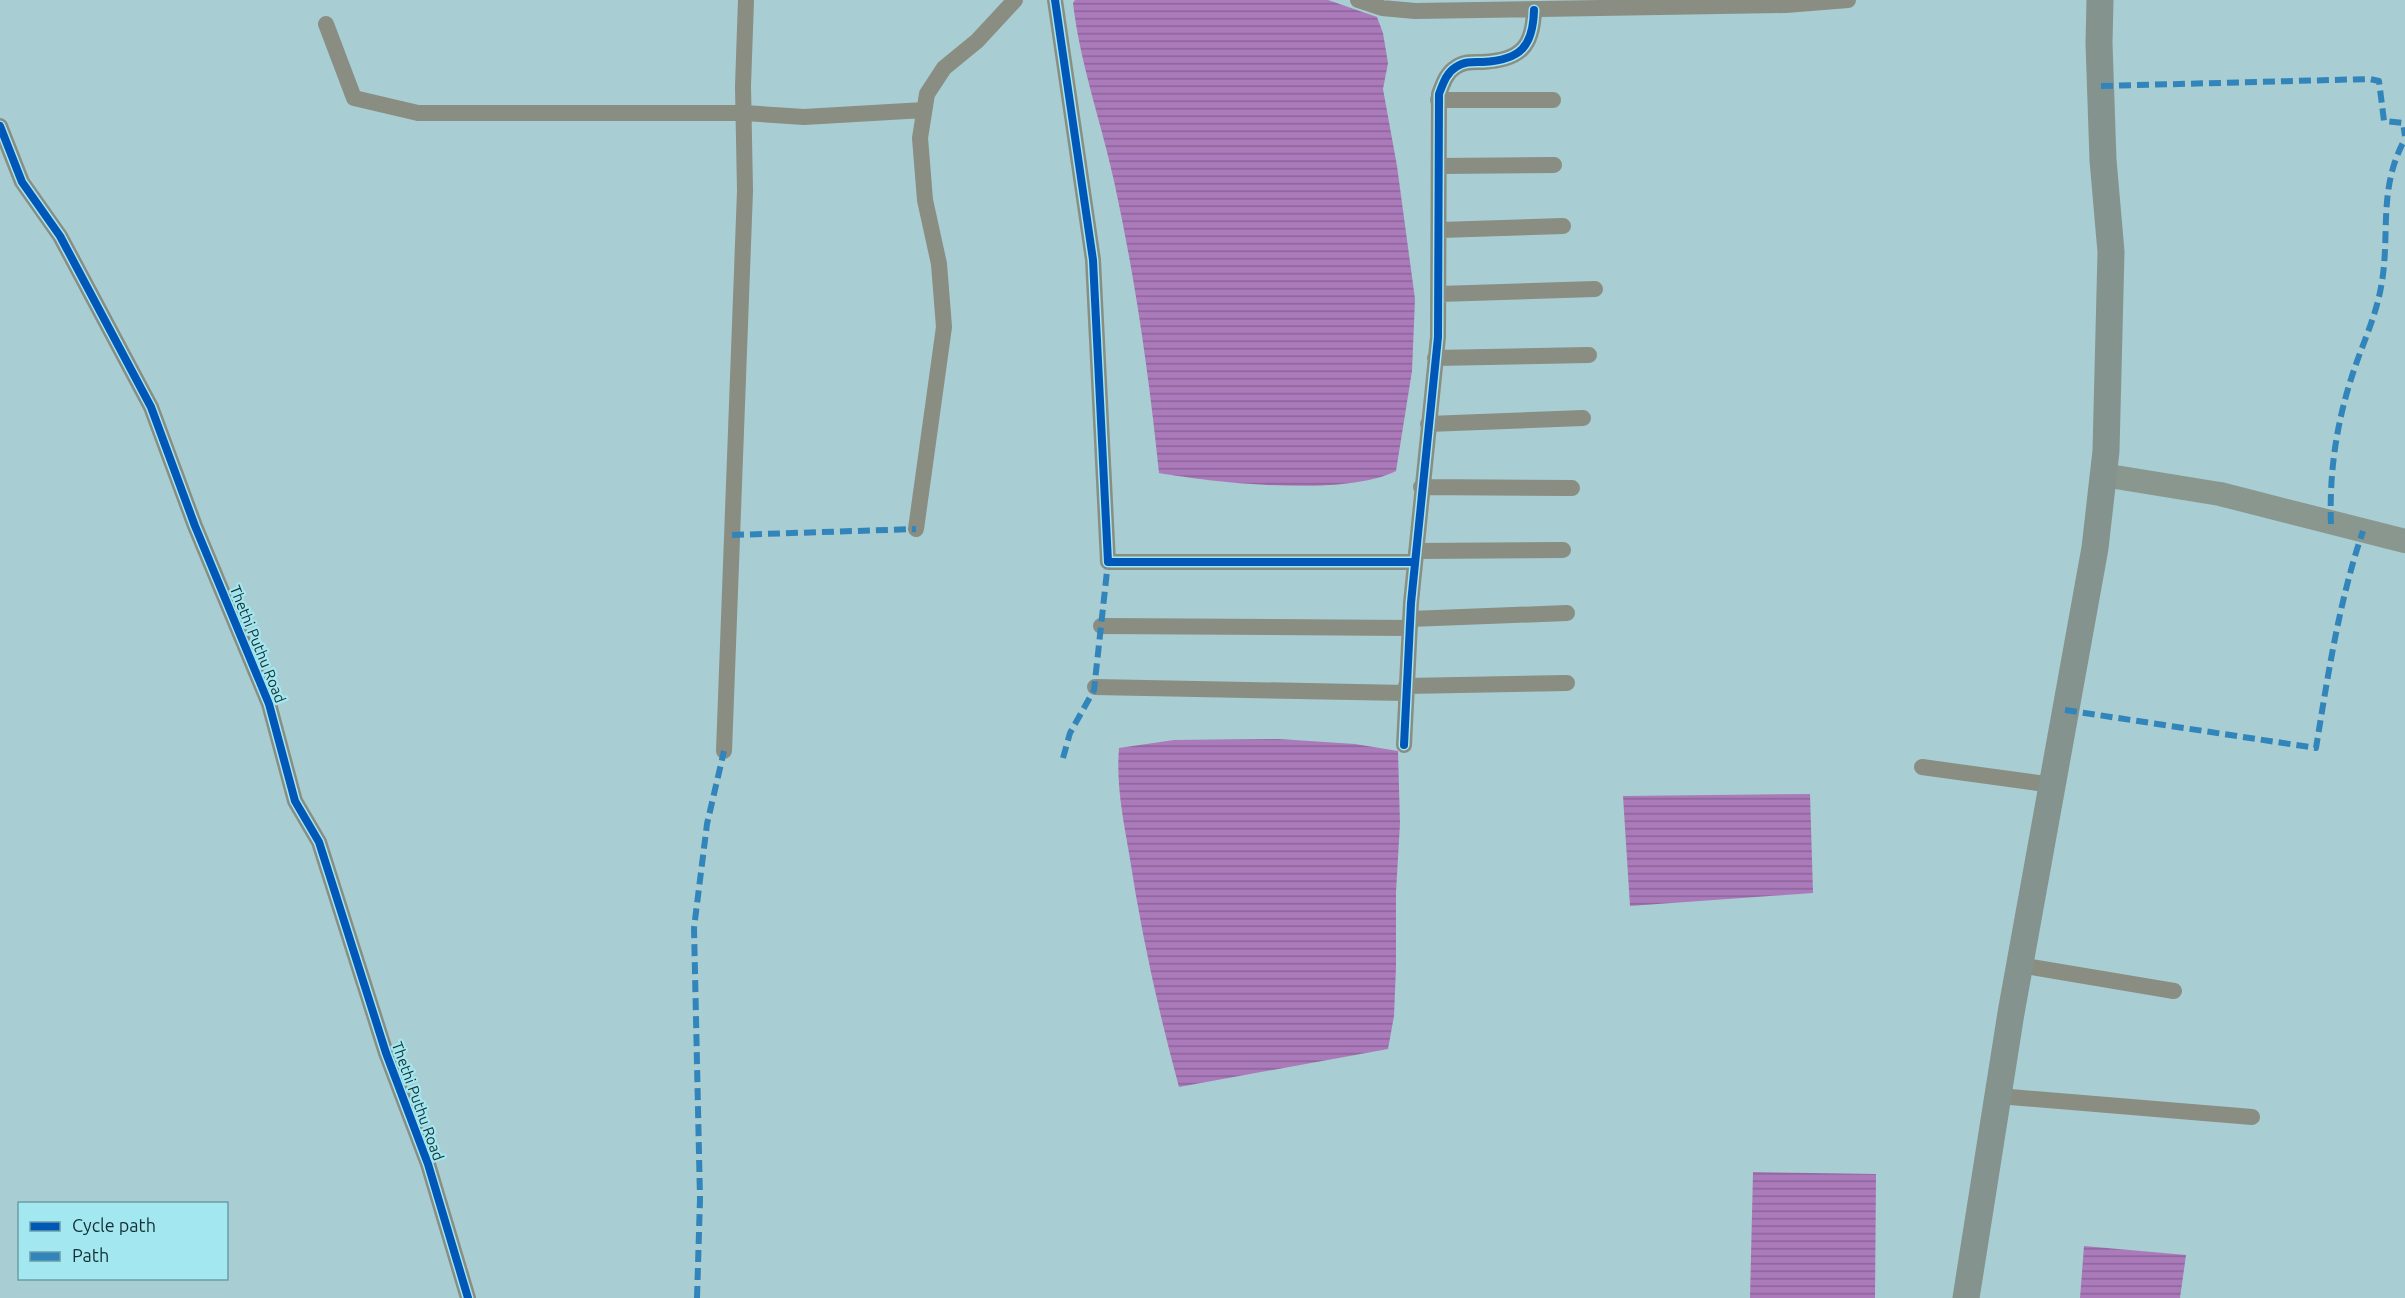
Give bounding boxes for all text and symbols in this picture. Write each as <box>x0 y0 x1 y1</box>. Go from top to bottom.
street label: Thethi Puthu Road <box>227 583 289 705</box>
street label: Thethi Puthu Road <box>389 1039 447 1163</box>
legend <box>18 1202 228 1280</box>
text: Cycle path <box>72 1215 156 1235</box>
text: Path <box>72 1245 109 1265</box>

